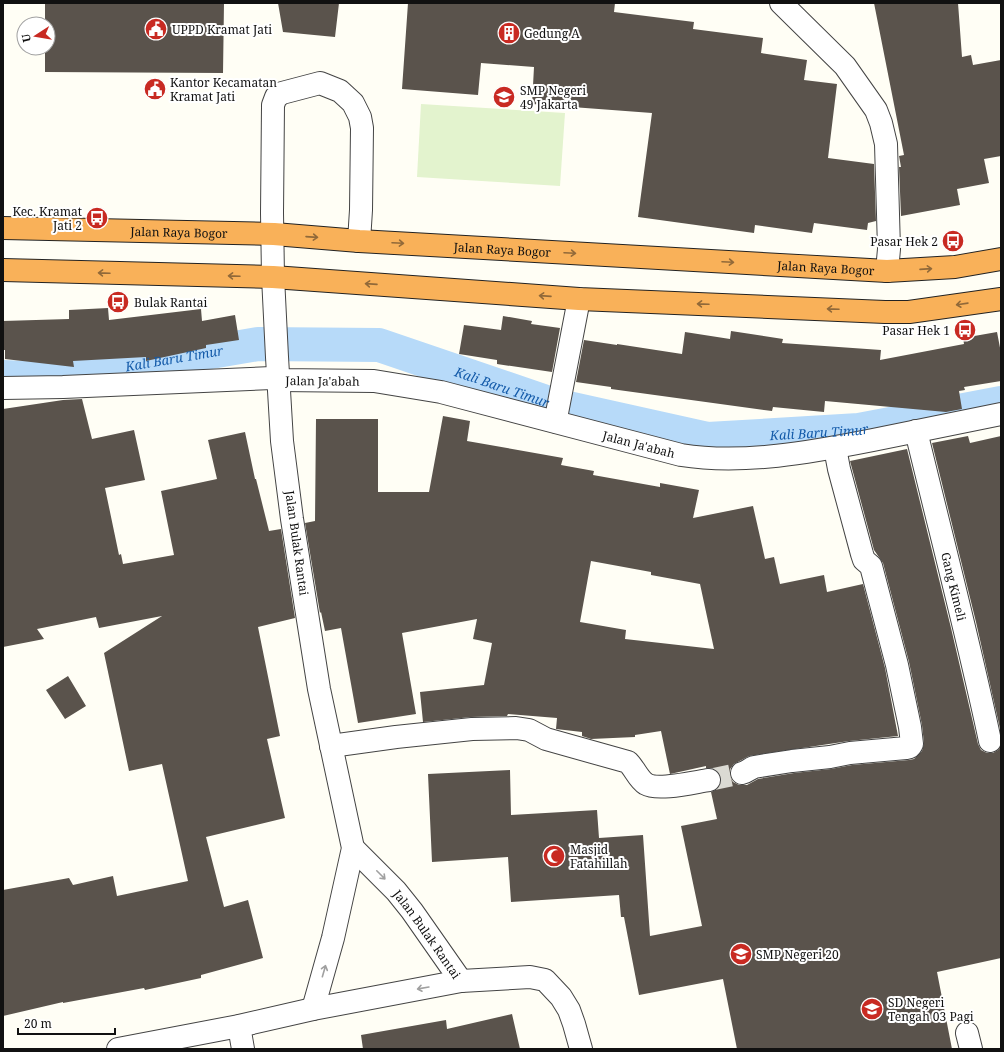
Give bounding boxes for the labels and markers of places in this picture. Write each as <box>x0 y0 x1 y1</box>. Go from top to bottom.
public building icon: UPPD Kramat Jati <box>143 16 169 42</box>
building icon: Gedung A <box>496 20 522 46</box>
place label: UPPD Kramat Jati <box>172 21 272 38</box>
place label: Gedung A <box>524 25 580 42</box>
place label: Kantor Kecamatan Kramat Jati <box>170 74 277 105</box>
public building icon: Kantor Kecamatan Kramat Jati <box>142 76 168 102</box>
place label: SMP Negeri 49 Jakarta <box>520 82 586 113</box>
school or university icon: SMP Negeri 49 Jakarta <box>491 84 517 110</box>
place label: Kec. Kramat Jati 2 <box>13 203 82 234</box>
bus stop icon: Kec. Kramat Jati 2 <box>84 205 110 231</box>
bus stop icon: Pasar Hek 2 <box>940 228 966 254</box>
place label: Pasar Hek 2 <box>870 233 938 250</box>
bus stop icon: Bulak Rantai <box>105 289 131 315</box>
place label: Bulak Rantai <box>134 294 207 311</box>
bus stop icon: Pasar Hek 1 <box>952 317 978 343</box>
place label: Pasar Hek 1 <box>882 322 950 339</box>
place label: Masjid Fatahillah <box>570 841 628 872</box>
mosque icon: Masjid Fatahillah <box>541 843 567 869</box>
school or university icon: SMP Negeri 20 <box>728 941 754 967</box>
place label: SMP Negeri 20 <box>756 946 839 963</box>
place label: SD Negeri Tengah 03 Pagi <box>888 994 974 1025</box>
school or university icon: SD Negeri Tengah 03 Pagi <box>859 996 885 1022</box>

